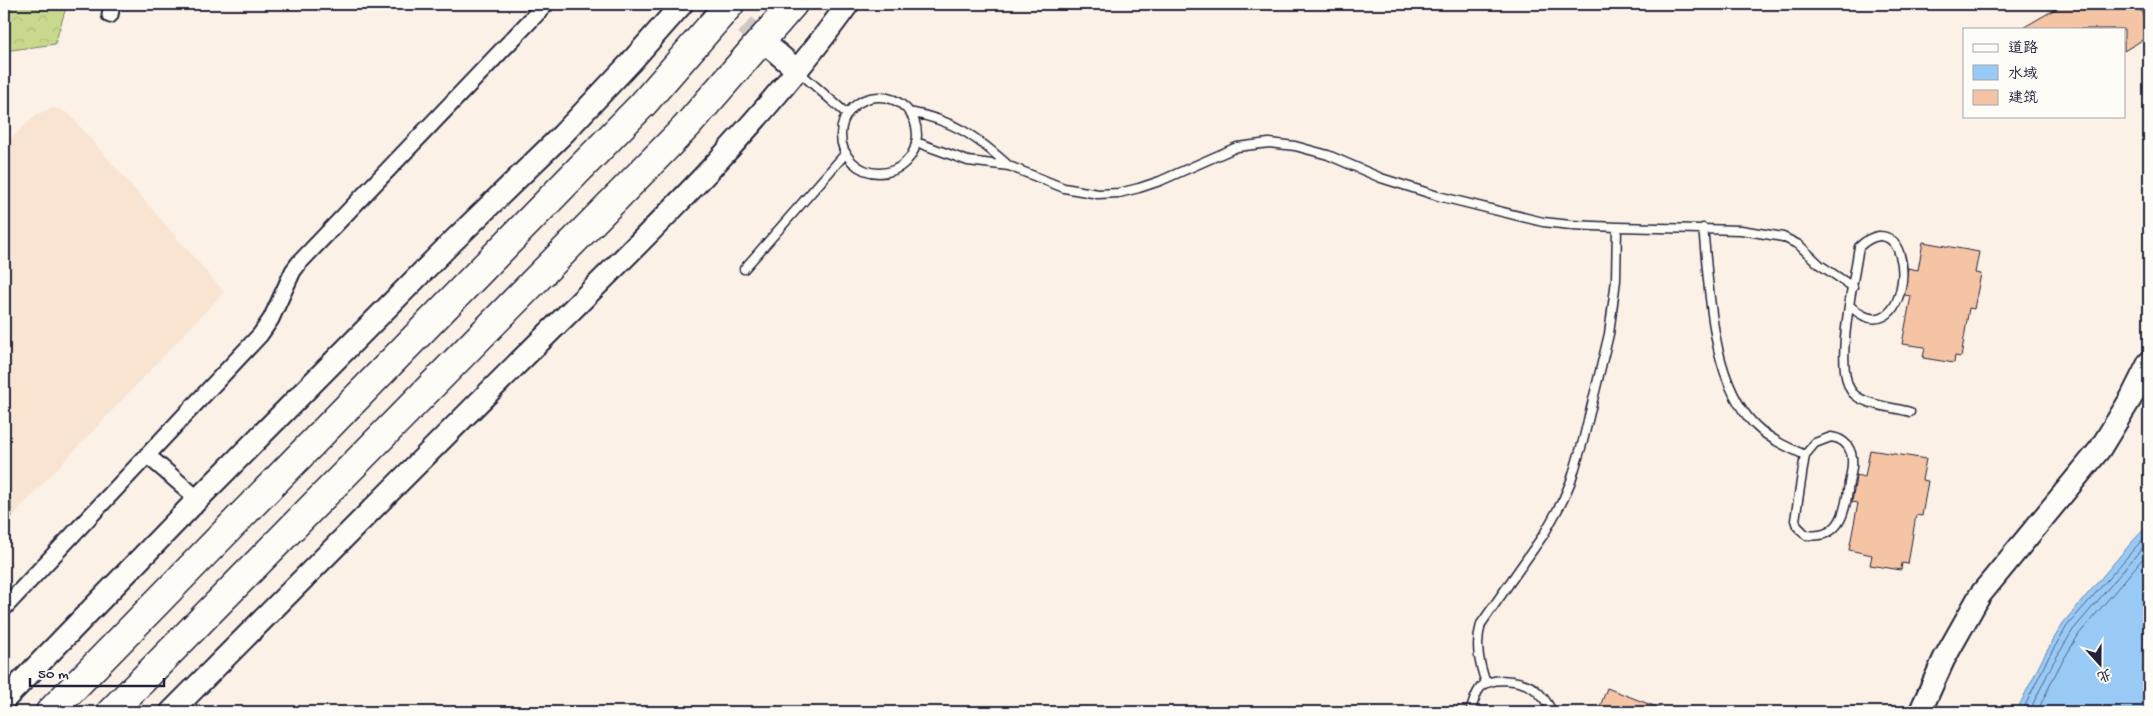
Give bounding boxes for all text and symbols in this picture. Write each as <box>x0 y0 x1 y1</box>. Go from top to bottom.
legend <box>1963 28 2126 118</box>
text: 道路 <box>2008 40 2038 58</box>
text: 水域 <box>2008 66 2038 84</box>
text: 建筑 <box>2008 90 2038 108</box>
north arrow <box>2076 638 2126 688</box>
scale bar <box>30 656 164 688</box>
text: 北 <box>2094 663 2113 684</box>
text: 50 m <box>38 666 69 684</box>

